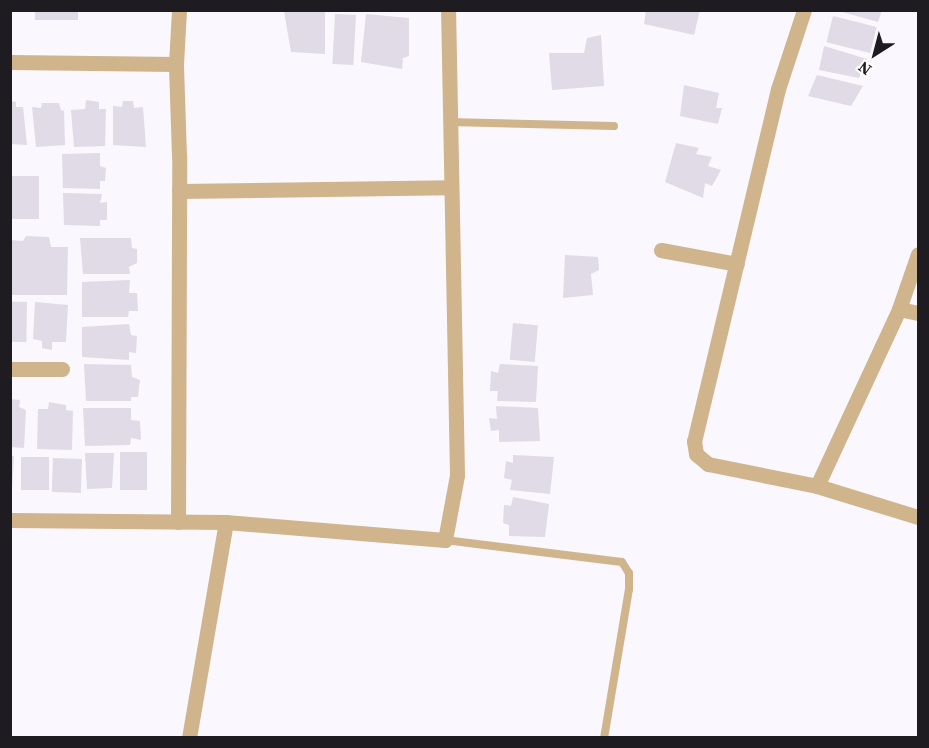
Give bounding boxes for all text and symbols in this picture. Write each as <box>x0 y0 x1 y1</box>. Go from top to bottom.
north arrow <box>845 24 905 84</box>
text: N <box>853 56 876 81</box>

